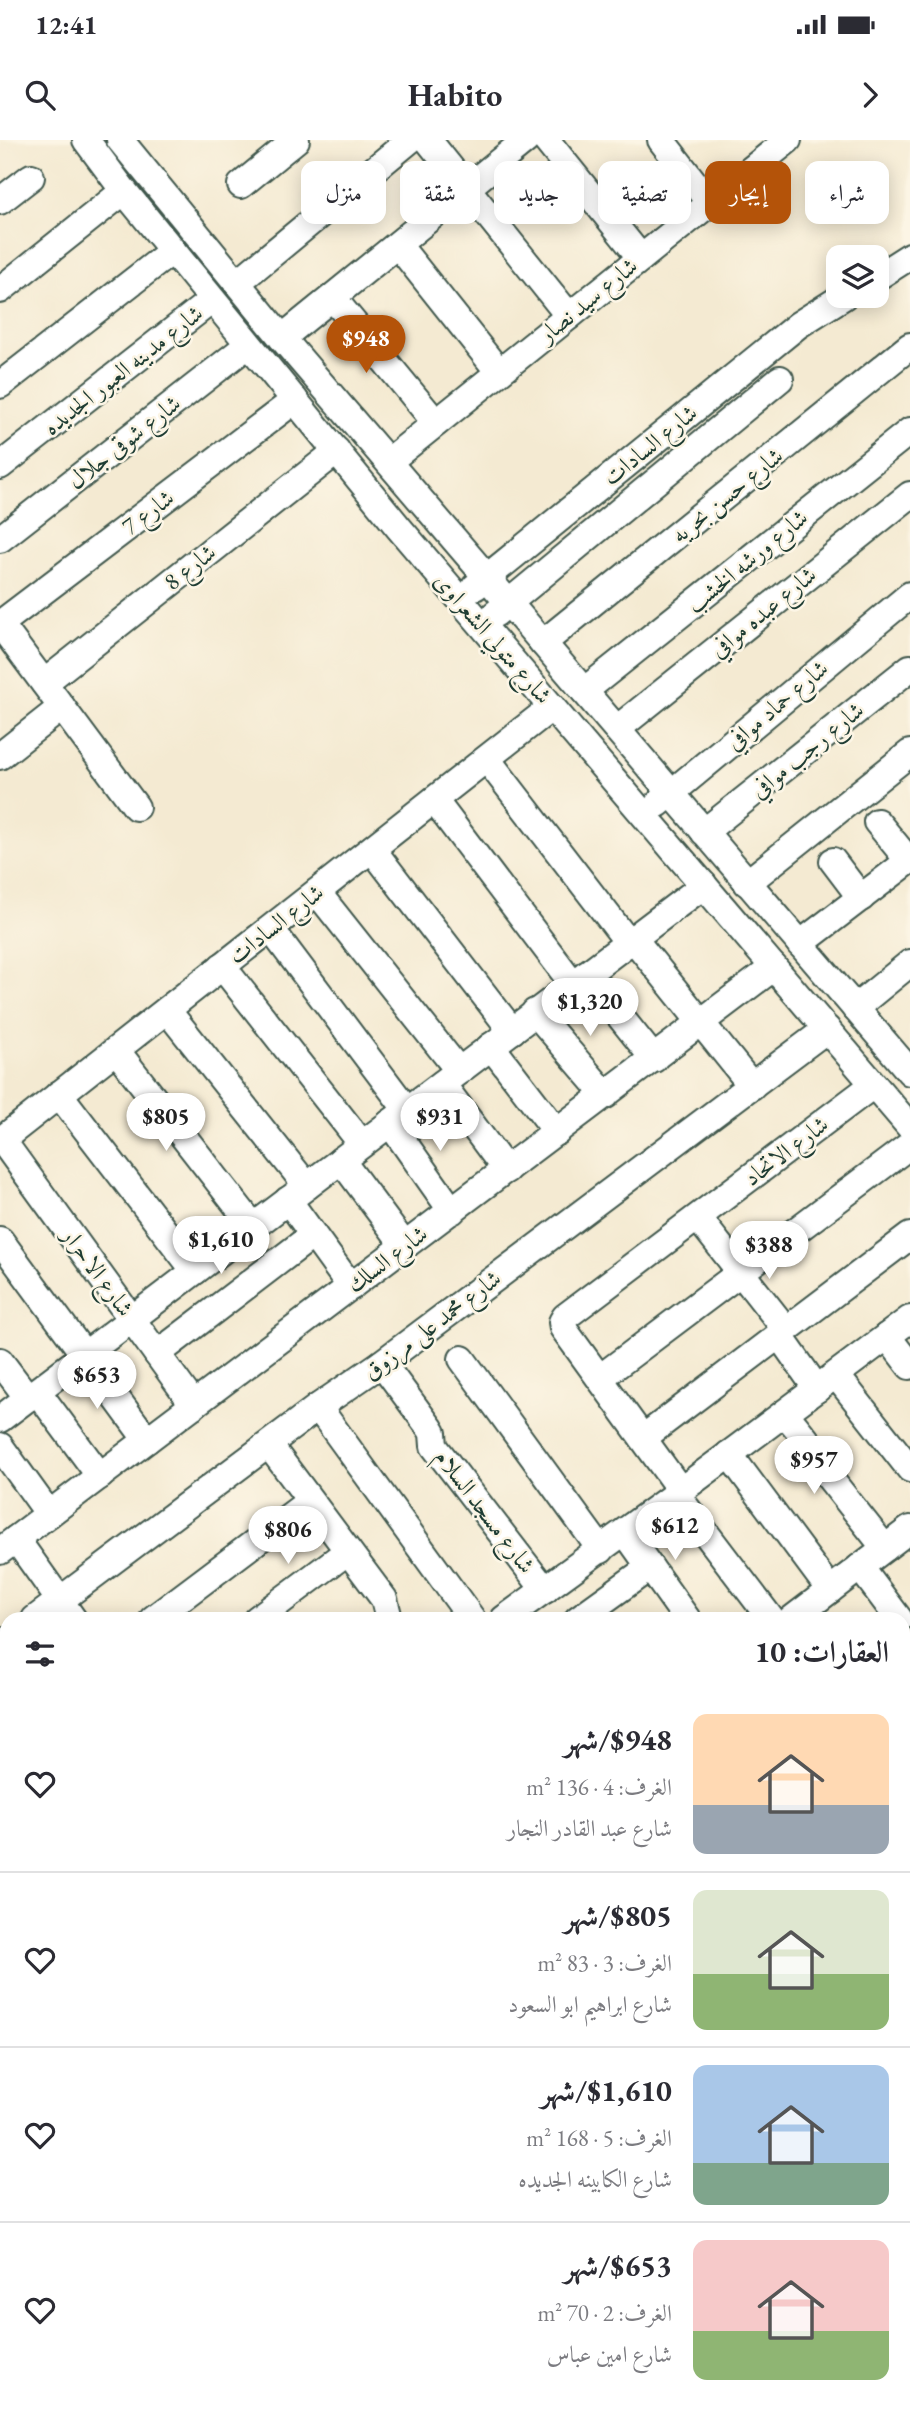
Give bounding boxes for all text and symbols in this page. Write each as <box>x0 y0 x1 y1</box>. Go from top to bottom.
text: 12:41 <box>35 8 97 42</box>
text: Habito <box>408 74 502 116</box>
icon: search <box>21 76 59 114</box>
icon: forward <box>851 76 889 114</box>
chip: منزل <box>301 161 386 224</box>
chip: شقة <box>400 161 480 224</box>
chip: جديد <box>494 161 584 224</box>
chip: تصفية <box>598 161 691 224</box>
chip: إيجار <box>705 161 791 224</box>
chip: شراء <box>805 161 889 224</box>
map controls <box>826 245 889 308</box>
button: layers <box>826 245 889 308</box>
street label: شارع سيد نصار <box>530 250 647 354</box>
street label: شارع مدينه العبور الجديده <box>36 297 212 446</box>
pin: $948 <box>325 316 407 375</box>
text: $948 <box>342 323 390 353</box>
street label: شارع شوقى جلال <box>61 388 190 500</box>
street label: شارع السادات <box>596 397 707 496</box>
street label: شارع حسن بحريه <box>664 440 792 553</box>
street label: شارع 7 <box>115 482 183 545</box>
street label: شارع ورشه الخشب <box>679 502 817 623</box>
street label: شارع 8 <box>157 537 225 601</box>
street label: شارع عبده موافي <box>703 559 826 668</box>
street label: شارع متولي الشعراوى <box>424 565 559 713</box>
street label: شارع حماد موافي <box>719 653 838 761</box>
street label: شارع رجب موافي <box>743 694 873 809</box>
street label: شارع السادات <box>222 877 333 975</box>
pin: $1,320 <box>533 978 647 1038</box>
text: $1,320 <box>558 986 622 1016</box>
pin: $805 <box>125 1094 207 1153</box>
pin: $931 <box>399 1094 481 1153</box>
text: $805 <box>142 1101 190 1131</box>
text: $931 <box>416 1101 464 1131</box>
street label: شارع الاتحاد <box>737 1108 837 1197</box>
pin: $1,610 <box>164 1216 278 1276</box>
street label: شارع السلك <box>340 1218 436 1303</box>
street label: شارع الاحرار <box>50 1219 141 1325</box>
pin: $388 <box>728 1222 810 1281</box>
text: $1,610 <box>189 1224 253 1254</box>
text: $388 <box>745 1229 793 1259</box>
street label: شارع محمد على مرزوق <box>356 1262 510 1391</box>
pin: $653 <box>56 1352 138 1411</box>
text: $653 <box>73 1359 121 1389</box>
pin: $957 <box>773 1436 855 1496</box>
street label: شارع مسجد السلام <box>423 1442 543 1583</box>
text: $957 <box>790 1444 838 1474</box>
pin: $612 <box>634 1502 716 1562</box>
pin: $806 <box>247 1506 329 1566</box>
text: $612 <box>651 1510 699 1540</box>
text: $806 <box>264 1514 312 1544</box>
text: العقارات: 10 <box>754 1632 889 1671</box>
icon: filters <box>21 1635 59 1673</box>
text: $948/شهر <box>564 1720 672 1759</box>
icon: home <box>749 1742 833 1826</box>
icon: heart <box>21 1765 59 1803</box>
text: الغرف: 4 · 136 m² <box>526 1772 672 1802</box>
text: شارع عبد القادر النجار <box>507 1813 672 1843</box>
text: $805/شهر <box>564 1896 672 1935</box>
icon: home <box>749 1918 833 2002</box>
icon: heart <box>21 1941 59 1979</box>
text: الغرف: 3 · 83 m² <box>537 1948 672 1978</box>
text: شارع ابراهيم ابو السعود <box>508 1989 672 2019</box>
text: $1,610/شهر <box>541 2071 672 2110</box>
icon: home <box>749 2093 833 2177</box>
icon: heart <box>21 2116 59 2154</box>
text: الغرف: 5 · 168 m² <box>526 2123 672 2153</box>
text: شارع الكابينه الجديده <box>518 2164 672 2194</box>
text: $653/شهر <box>564 2246 672 2285</box>
icon: home <box>749 2268 833 2352</box>
icon: heart <box>21 2291 59 2329</box>
text: الغرف: 2 · 70 m² <box>537 2298 672 2328</box>
text: شارع امين عباس <box>547 2339 672 2369</box>

